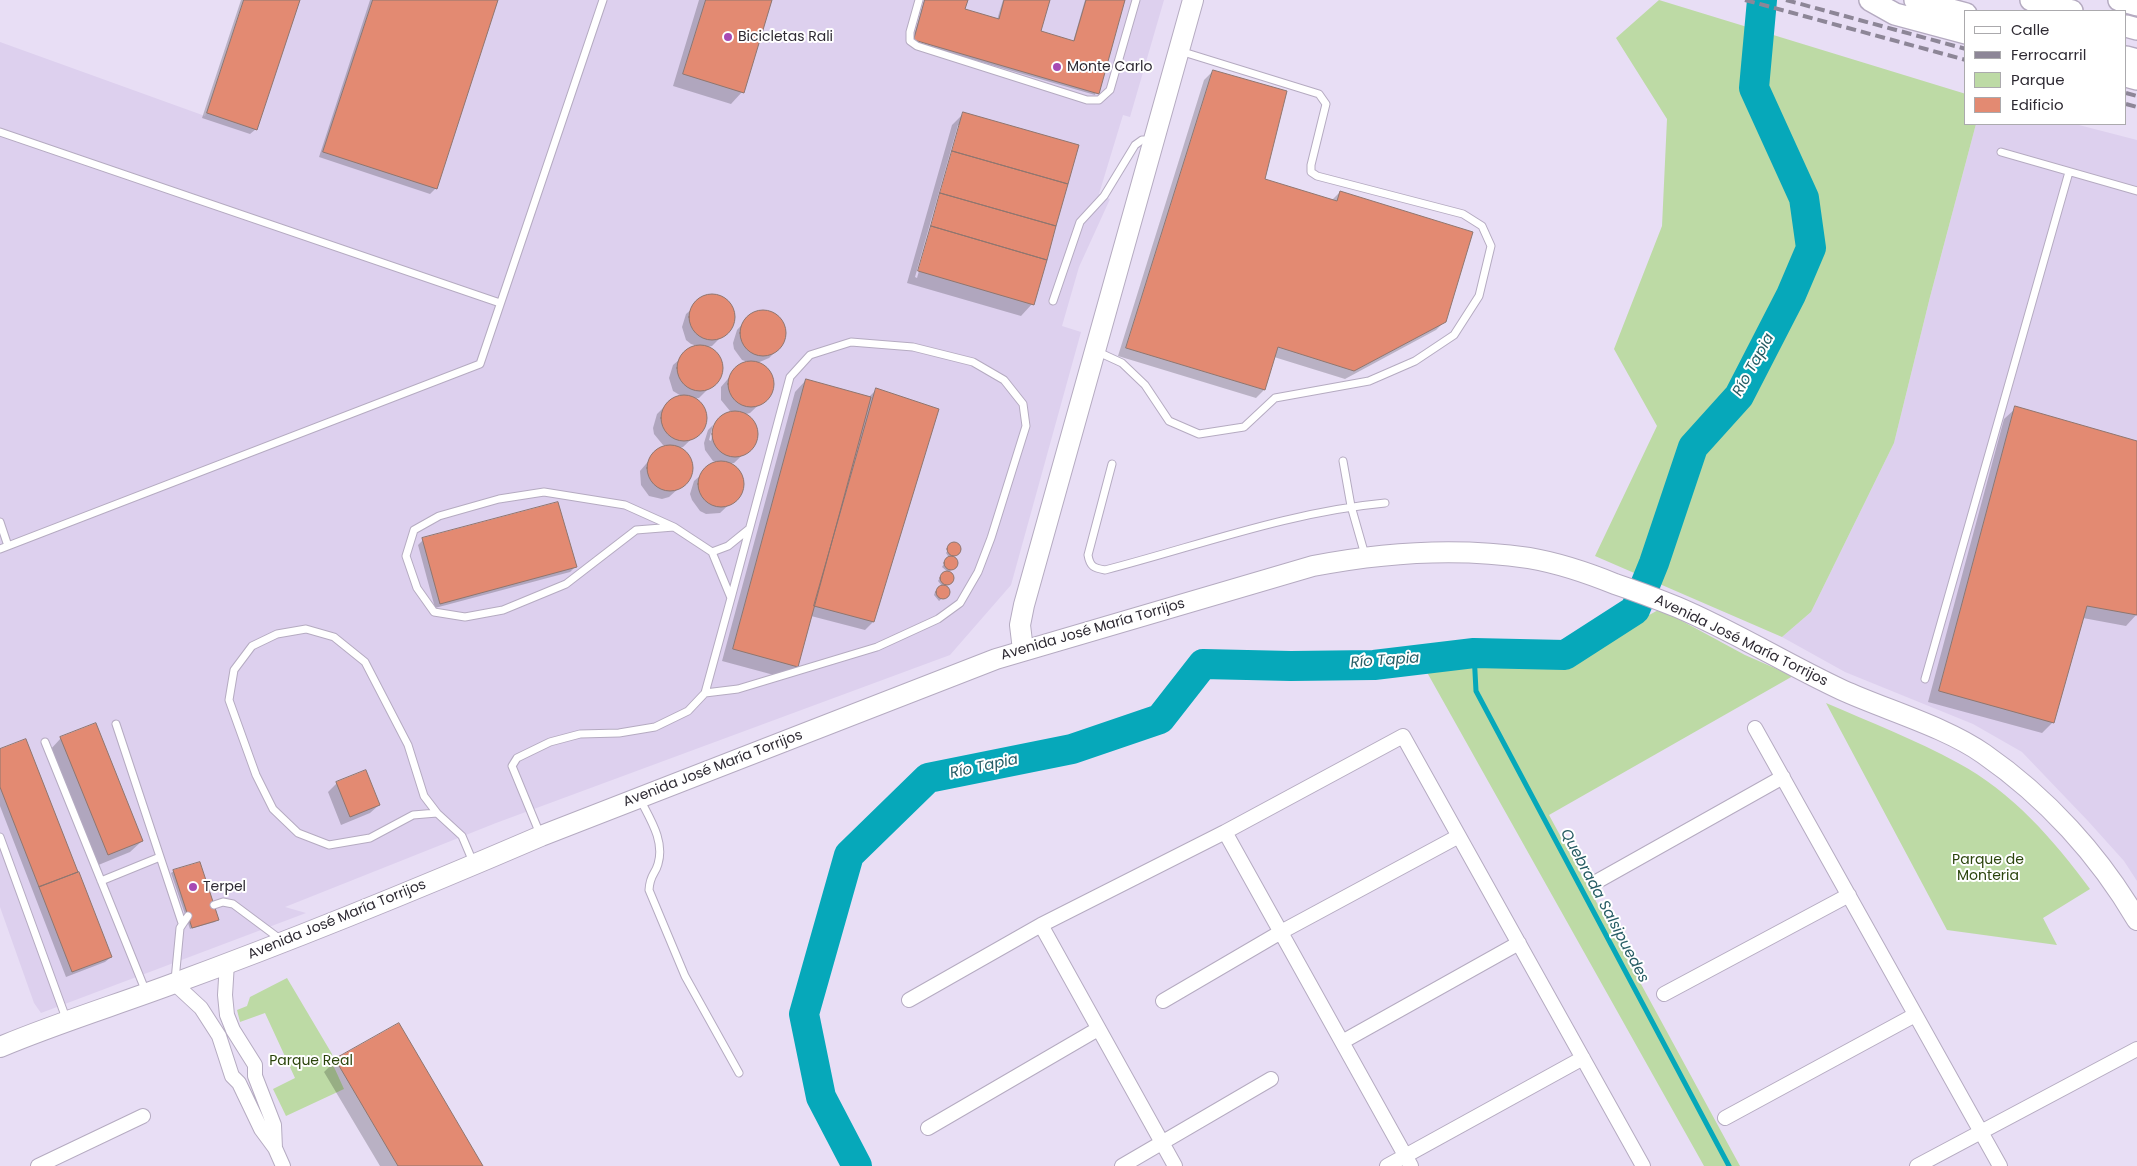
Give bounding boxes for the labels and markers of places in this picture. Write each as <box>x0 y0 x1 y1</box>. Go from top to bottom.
place label: Bicicletas Rali <box>738 29 833 45</box>
marker: Bicicletas Rali <box>722 31 734 43</box>
place label: Monte Carlo <box>1067 59 1152 75</box>
marker: Monte Carlo <box>1051 61 1063 73</box>
place label: Terpel <box>203 879 246 895</box>
marker: Terpel <box>187 881 199 893</box>

